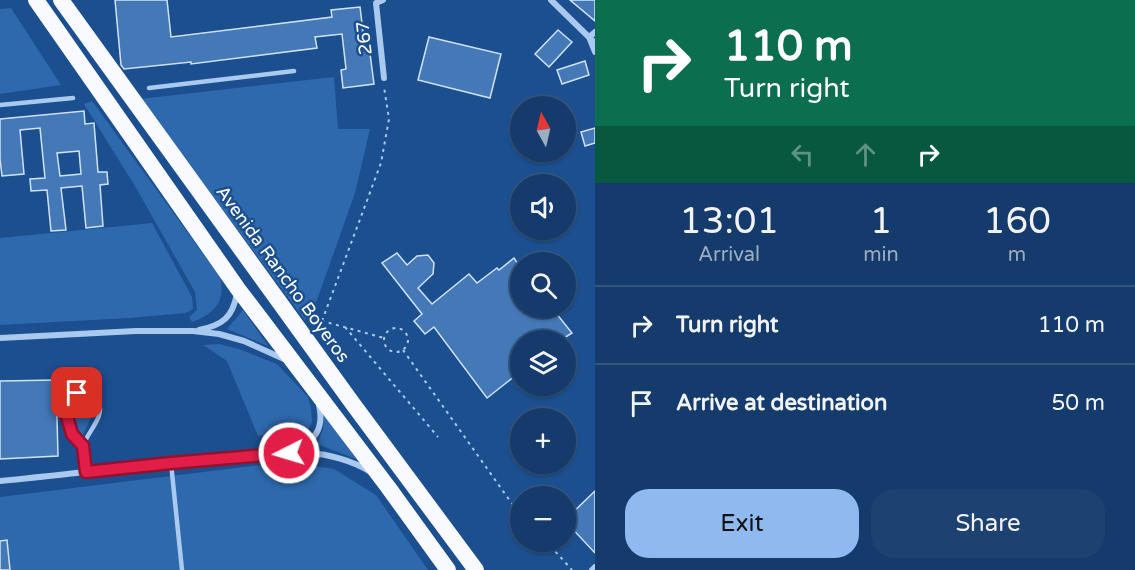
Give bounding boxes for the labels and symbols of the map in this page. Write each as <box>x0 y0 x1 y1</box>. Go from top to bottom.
street label: 267 <box>351 20 377 56</box>
north arrow <box>510 96 576 162</box>
street label: Avenida Rancho Boyeros <box>211 181 355 367</box>
pin <box>51 367 102 418</box>
position arrow <box>257 421 321 485</box>

